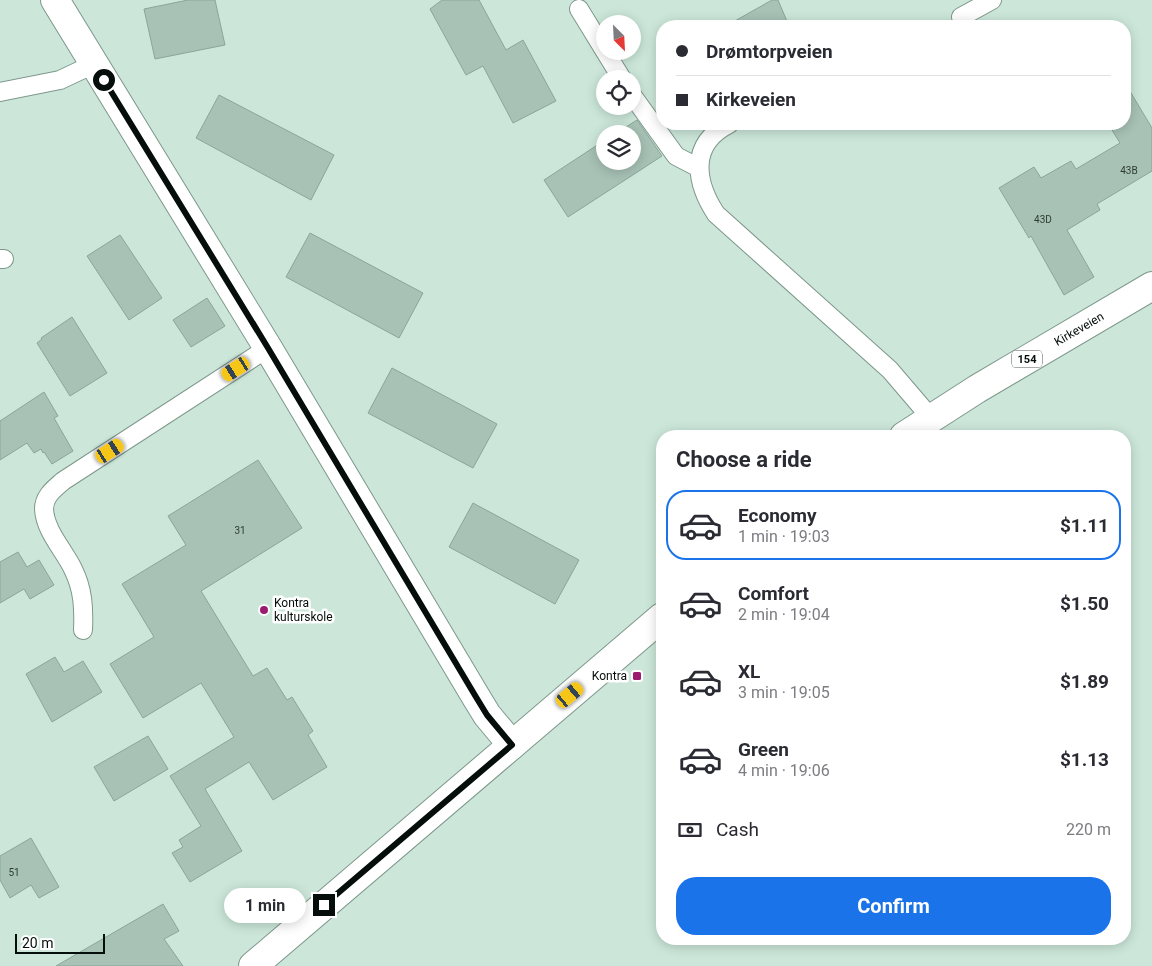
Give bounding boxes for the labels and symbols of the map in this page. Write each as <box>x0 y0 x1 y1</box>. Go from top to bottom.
north arrow <box>596 15 641 60</box>
route start <box>93 69 115 91</box>
house number: 43B <box>1120 165 1138 176</box>
house number: 43D <box>1034 214 1052 225</box>
street label: Kirkeveien <box>1052 309 1106 349</box>
road number: 154 <box>1012 350 1042 368</box>
car <box>219 355 252 383</box>
car <box>93 437 126 465</box>
house number: 31 <box>234 525 246 536</box>
place label: Kontra kulturskole <box>274 596 333 624</box>
marker: Kontra kulturskole <box>258 604 270 616</box>
place label: Kontra <box>592 669 627 683</box>
marker: Kontra <box>631 670 643 682</box>
car <box>553 680 586 710</box>
house number: 51 <box>8 867 20 878</box>
callout: 1 min <box>224 888 306 922</box>
route end <box>313 894 335 916</box>
scale bar <box>15 931 105 954</box>

